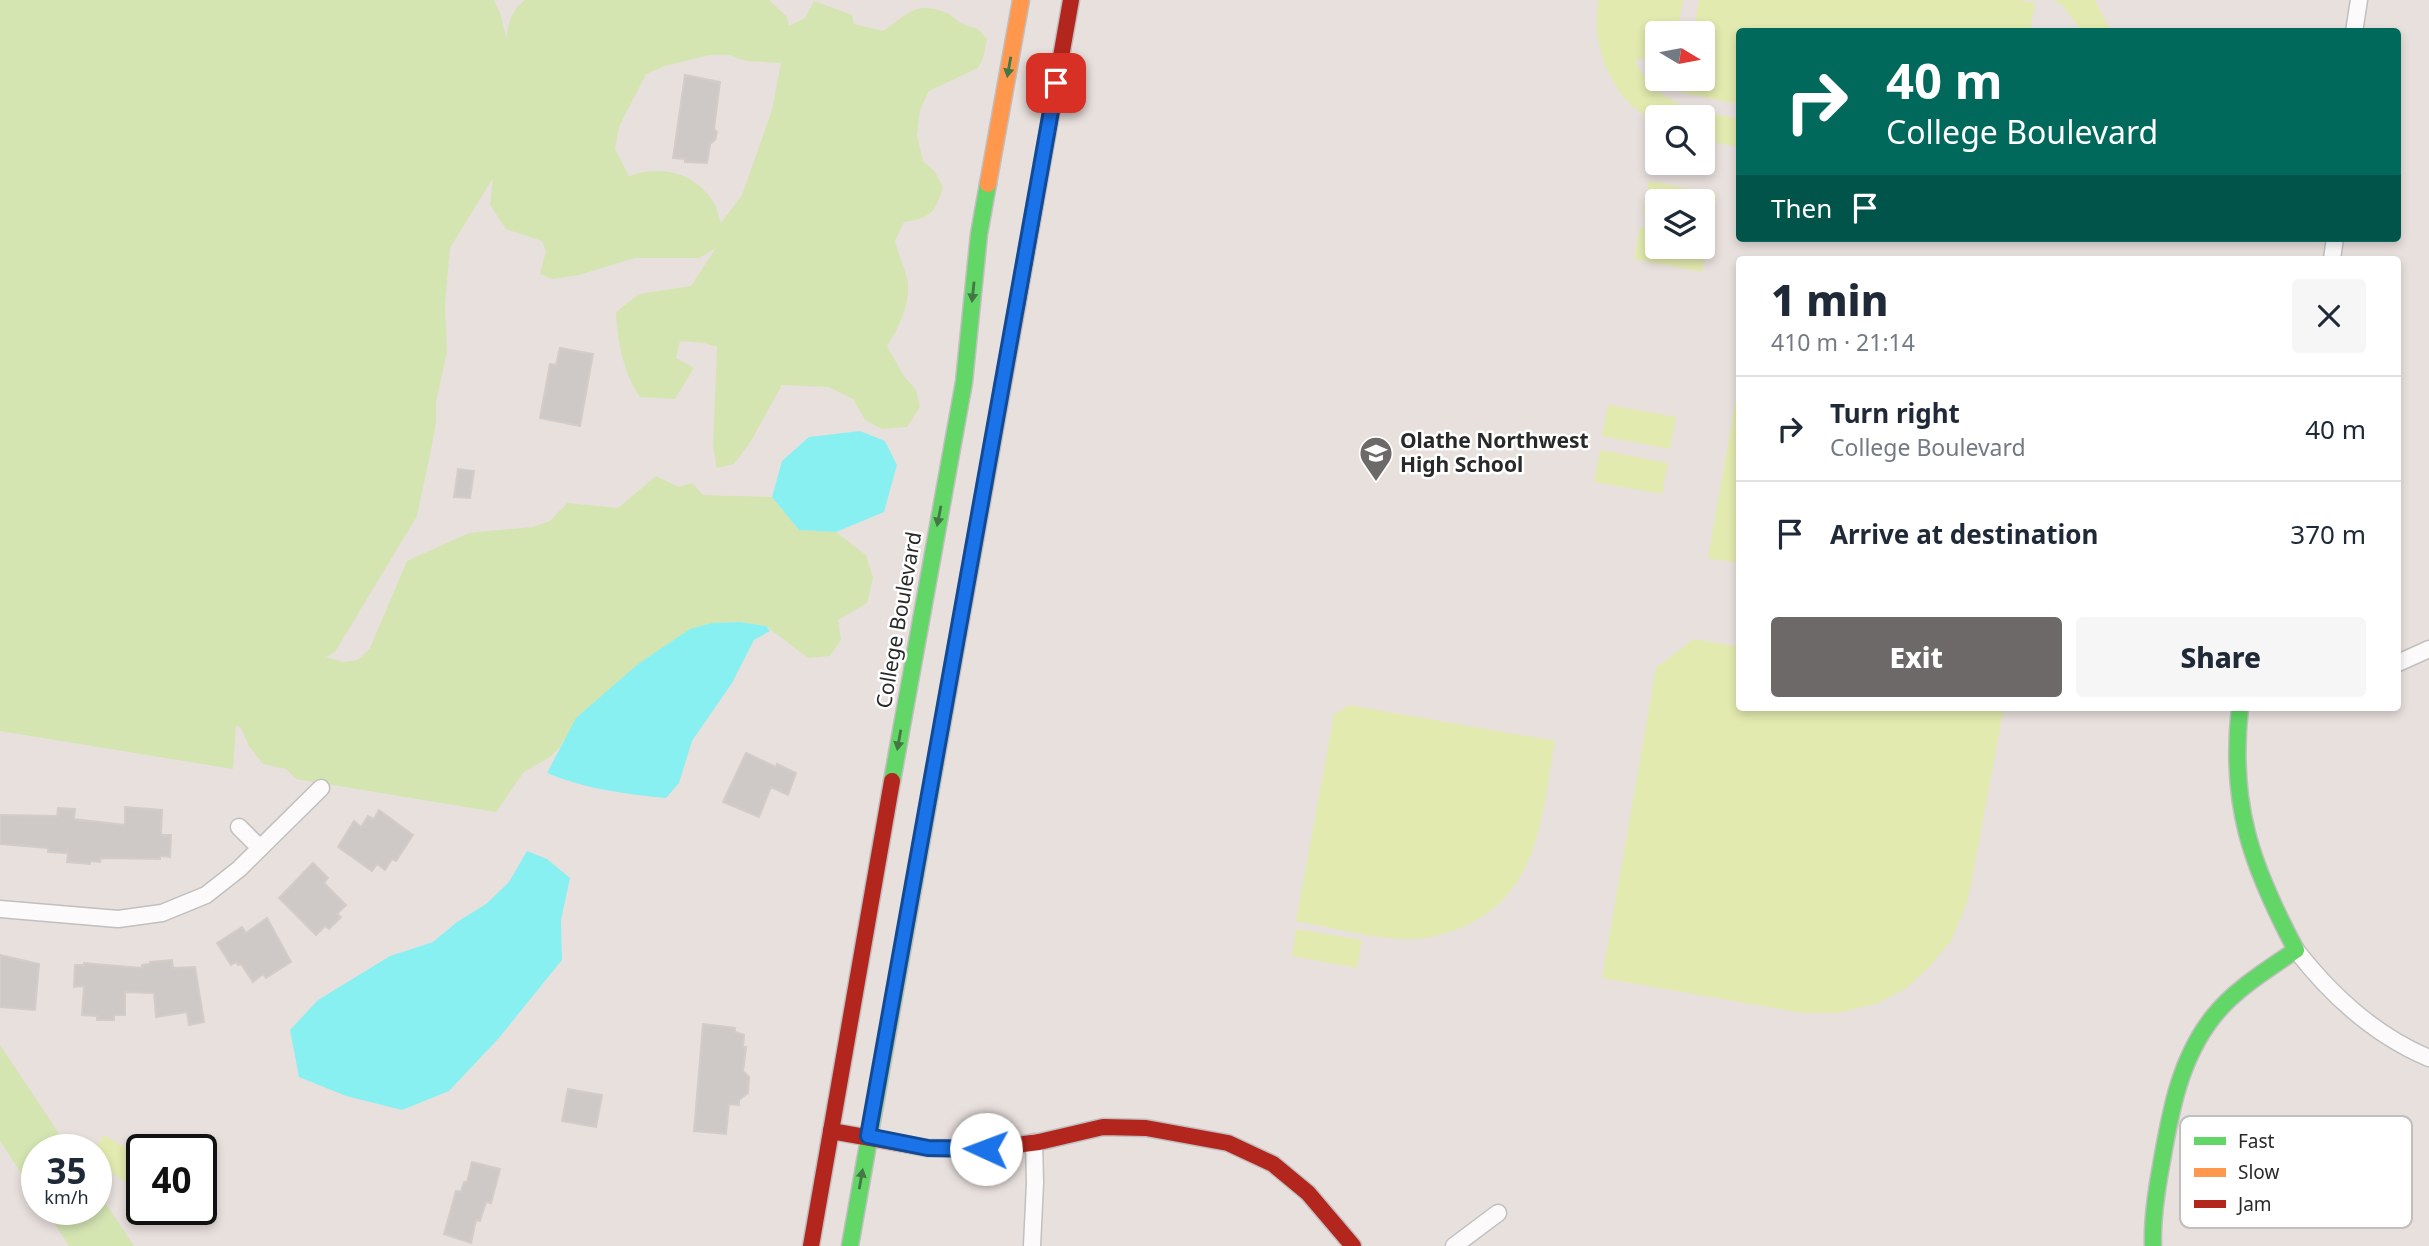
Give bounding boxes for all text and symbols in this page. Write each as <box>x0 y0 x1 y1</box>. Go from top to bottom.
north arrow <box>1645 21 1715 91</box>
map controls <box>1645 21 1715 259</box>
text: 40 m <box>1886 47 2003 113</box>
pin <box>1026 53 1086 113</box>
one-way arrow <box>1003 56 1014 78</box>
icon: right <box>1771 56 1862 147</box>
icon: arrive <box>1037 64 1075 102</box>
button: search <box>1645 105 1715 175</box>
text: College Boulevard <box>1886 110 2158 153</box>
button: layers <box>1645 189 1715 259</box>
icon: arrive <box>1846 189 1884 227</box>
text: Then <box>1771 190 1832 226</box>
text: 1 min <box>1771 271 1888 328</box>
button: close <box>2292 279 2366 353</box>
one-way arrow <box>968 281 979 303</box>
text: 410 m · 21:14 <box>1771 326 1915 358</box>
text: Turn right <box>1830 395 1960 431</box>
icon: right <box>1771 410 1809 448</box>
text: 40 m <box>2305 411 2366 447</box>
place label: Olathe Northwest High School <box>1400 426 1589 478</box>
text: College Boulevard <box>1830 431 2026 463</box>
school or university icon: Olathe Northwest High School <box>1357 434 1395 483</box>
one-way arrow <box>933 505 944 527</box>
icon: arrive <box>1771 515 1809 553</box>
text: Arrive at destination <box>1830 516 2099 552</box>
text: 370 m <box>2290 516 2366 552</box>
street label: College Boulevard <box>869 529 927 710</box>
button: Exit <box>1771 617 2062 697</box>
button: Share <box>2076 617 2366 697</box>
one-way arrow <box>893 729 904 751</box>
position arrow <box>949 1112 1023 1186</box>
legend <box>2180 1116 2412 1228</box>
text: Fast <box>2238 1128 2275 1154</box>
speed limit sign: 40 <box>126 1134 217 1225</box>
text: 35 <box>46 1147 87 1194</box>
text: Slow <box>2238 1159 2279 1185</box>
one-way arrow <box>856 1168 867 1190</box>
text: km/h <box>44 1185 89 1209</box>
text: Jam <box>2236 1191 2272 1217</box>

